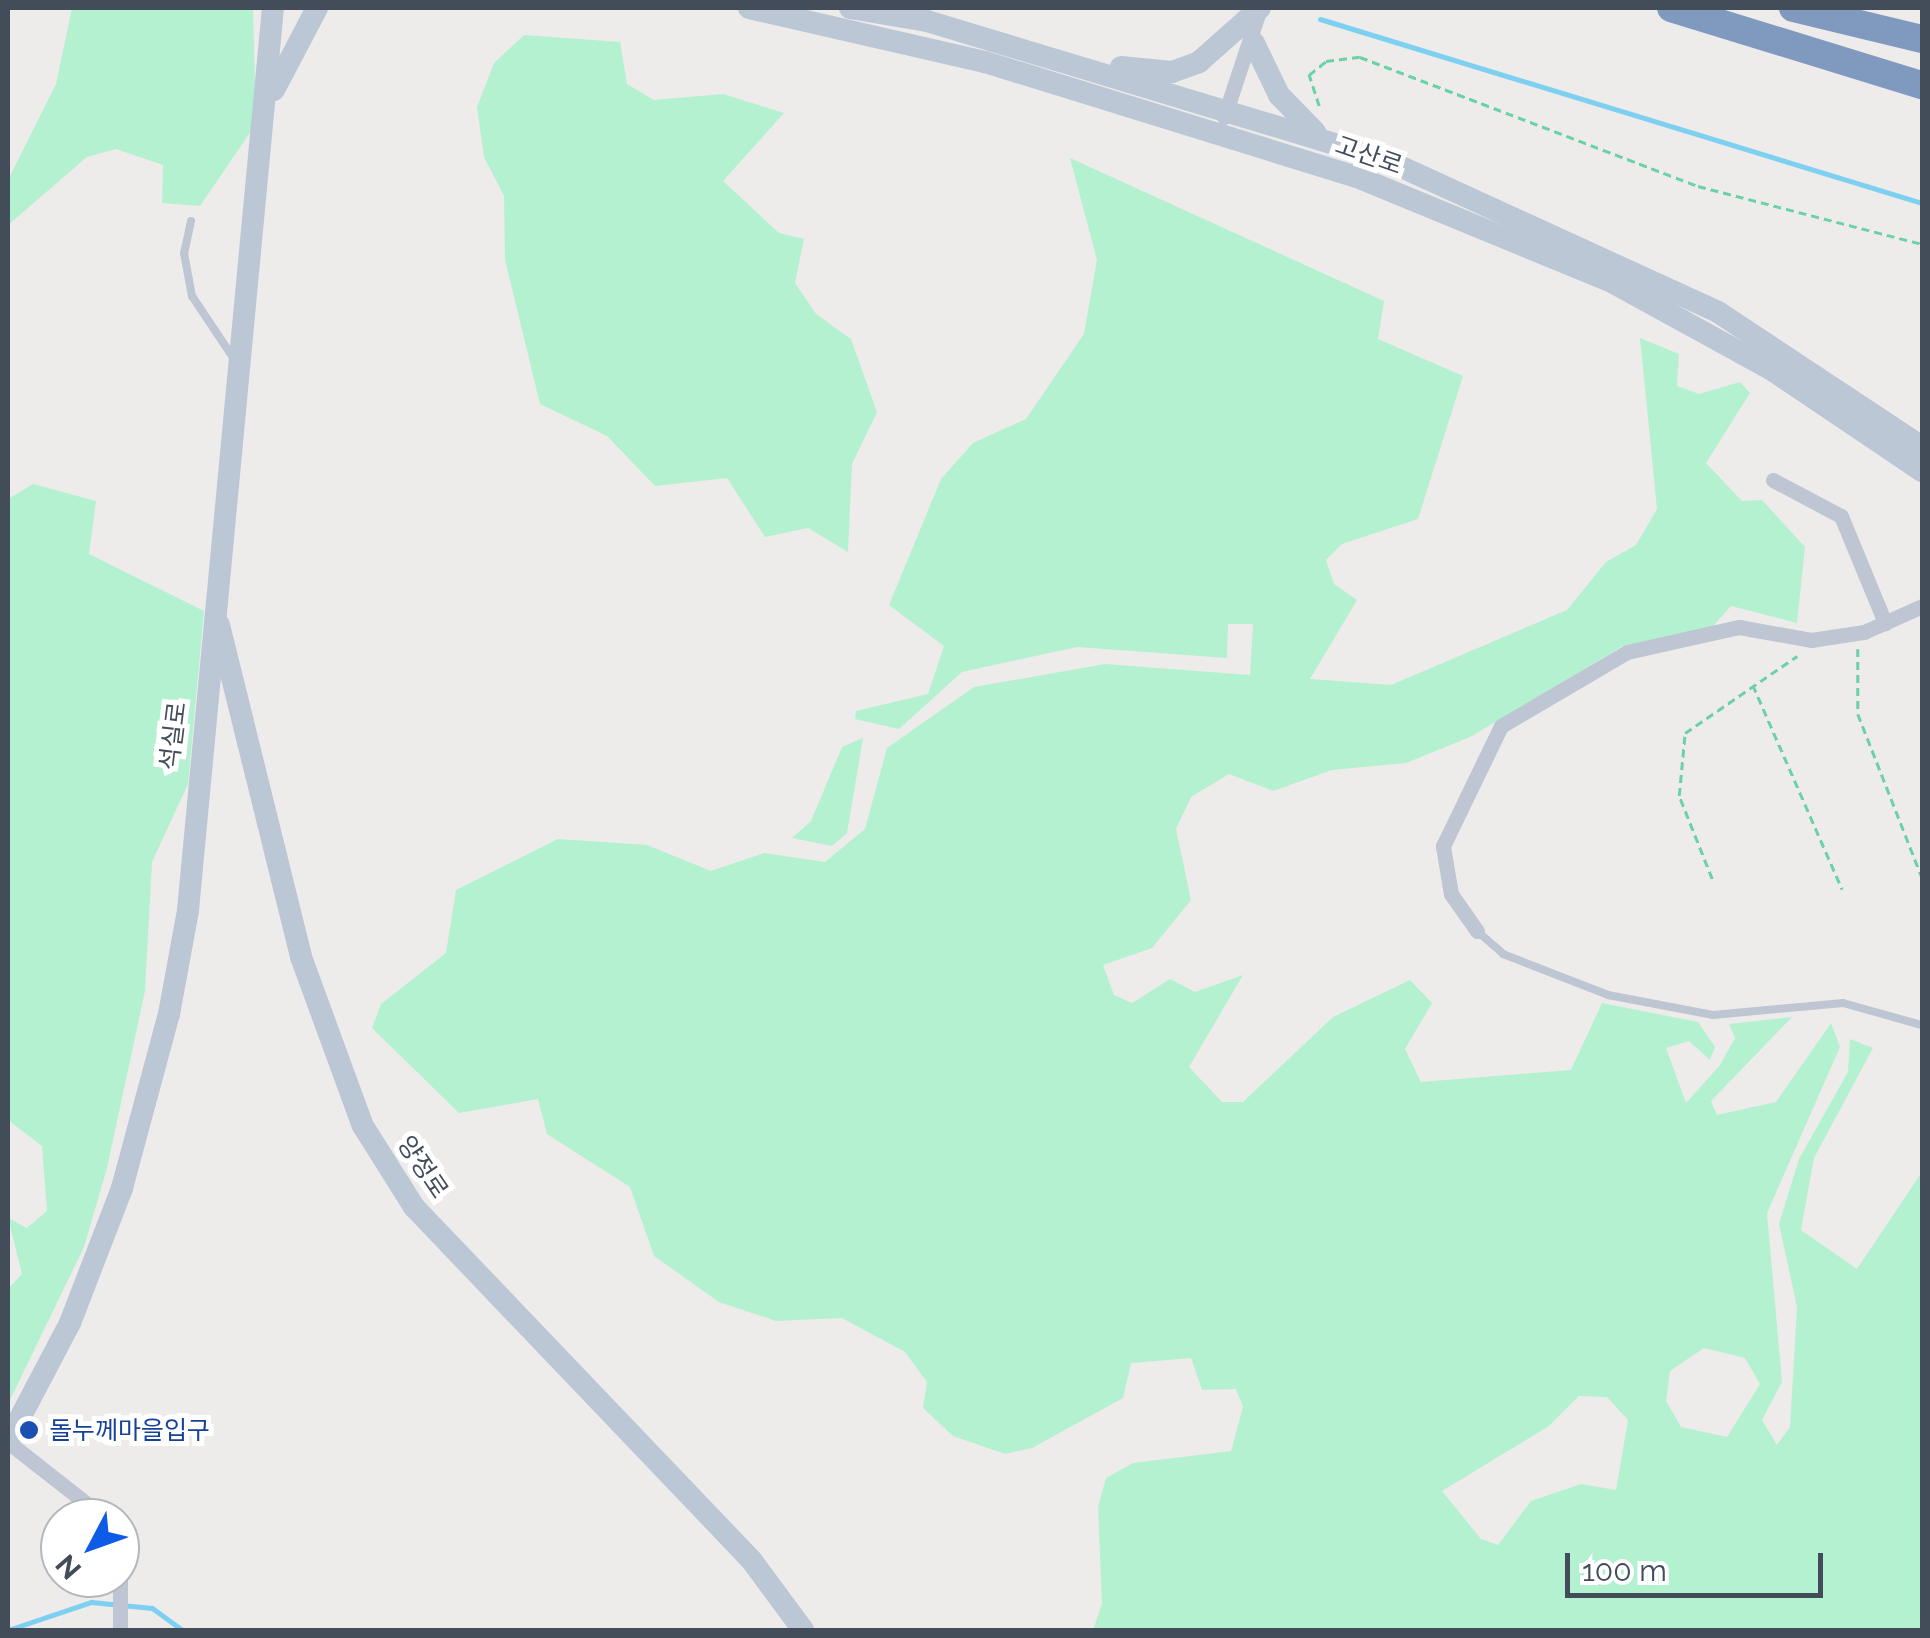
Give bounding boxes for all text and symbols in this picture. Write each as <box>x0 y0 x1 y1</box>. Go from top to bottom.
street label: 고산로 <box>1331 130 1407 180</box>
street label: 석실로 <box>154 700 192 772</box>
street label: 양정로 <box>391 1130 455 1204</box>
place label: 돌누께마을입구 <box>49 1415 210 1445</box>
marker: 돌누께마을입구 <box>18 1419 40 1441</box>
north arrow <box>40 1498 140 1598</box>
scale bar <box>1570 1533 1828 1595</box>
text: N <box>49 1548 88 1586</box>
text: 100 m <box>1582 1553 1667 1588</box>

